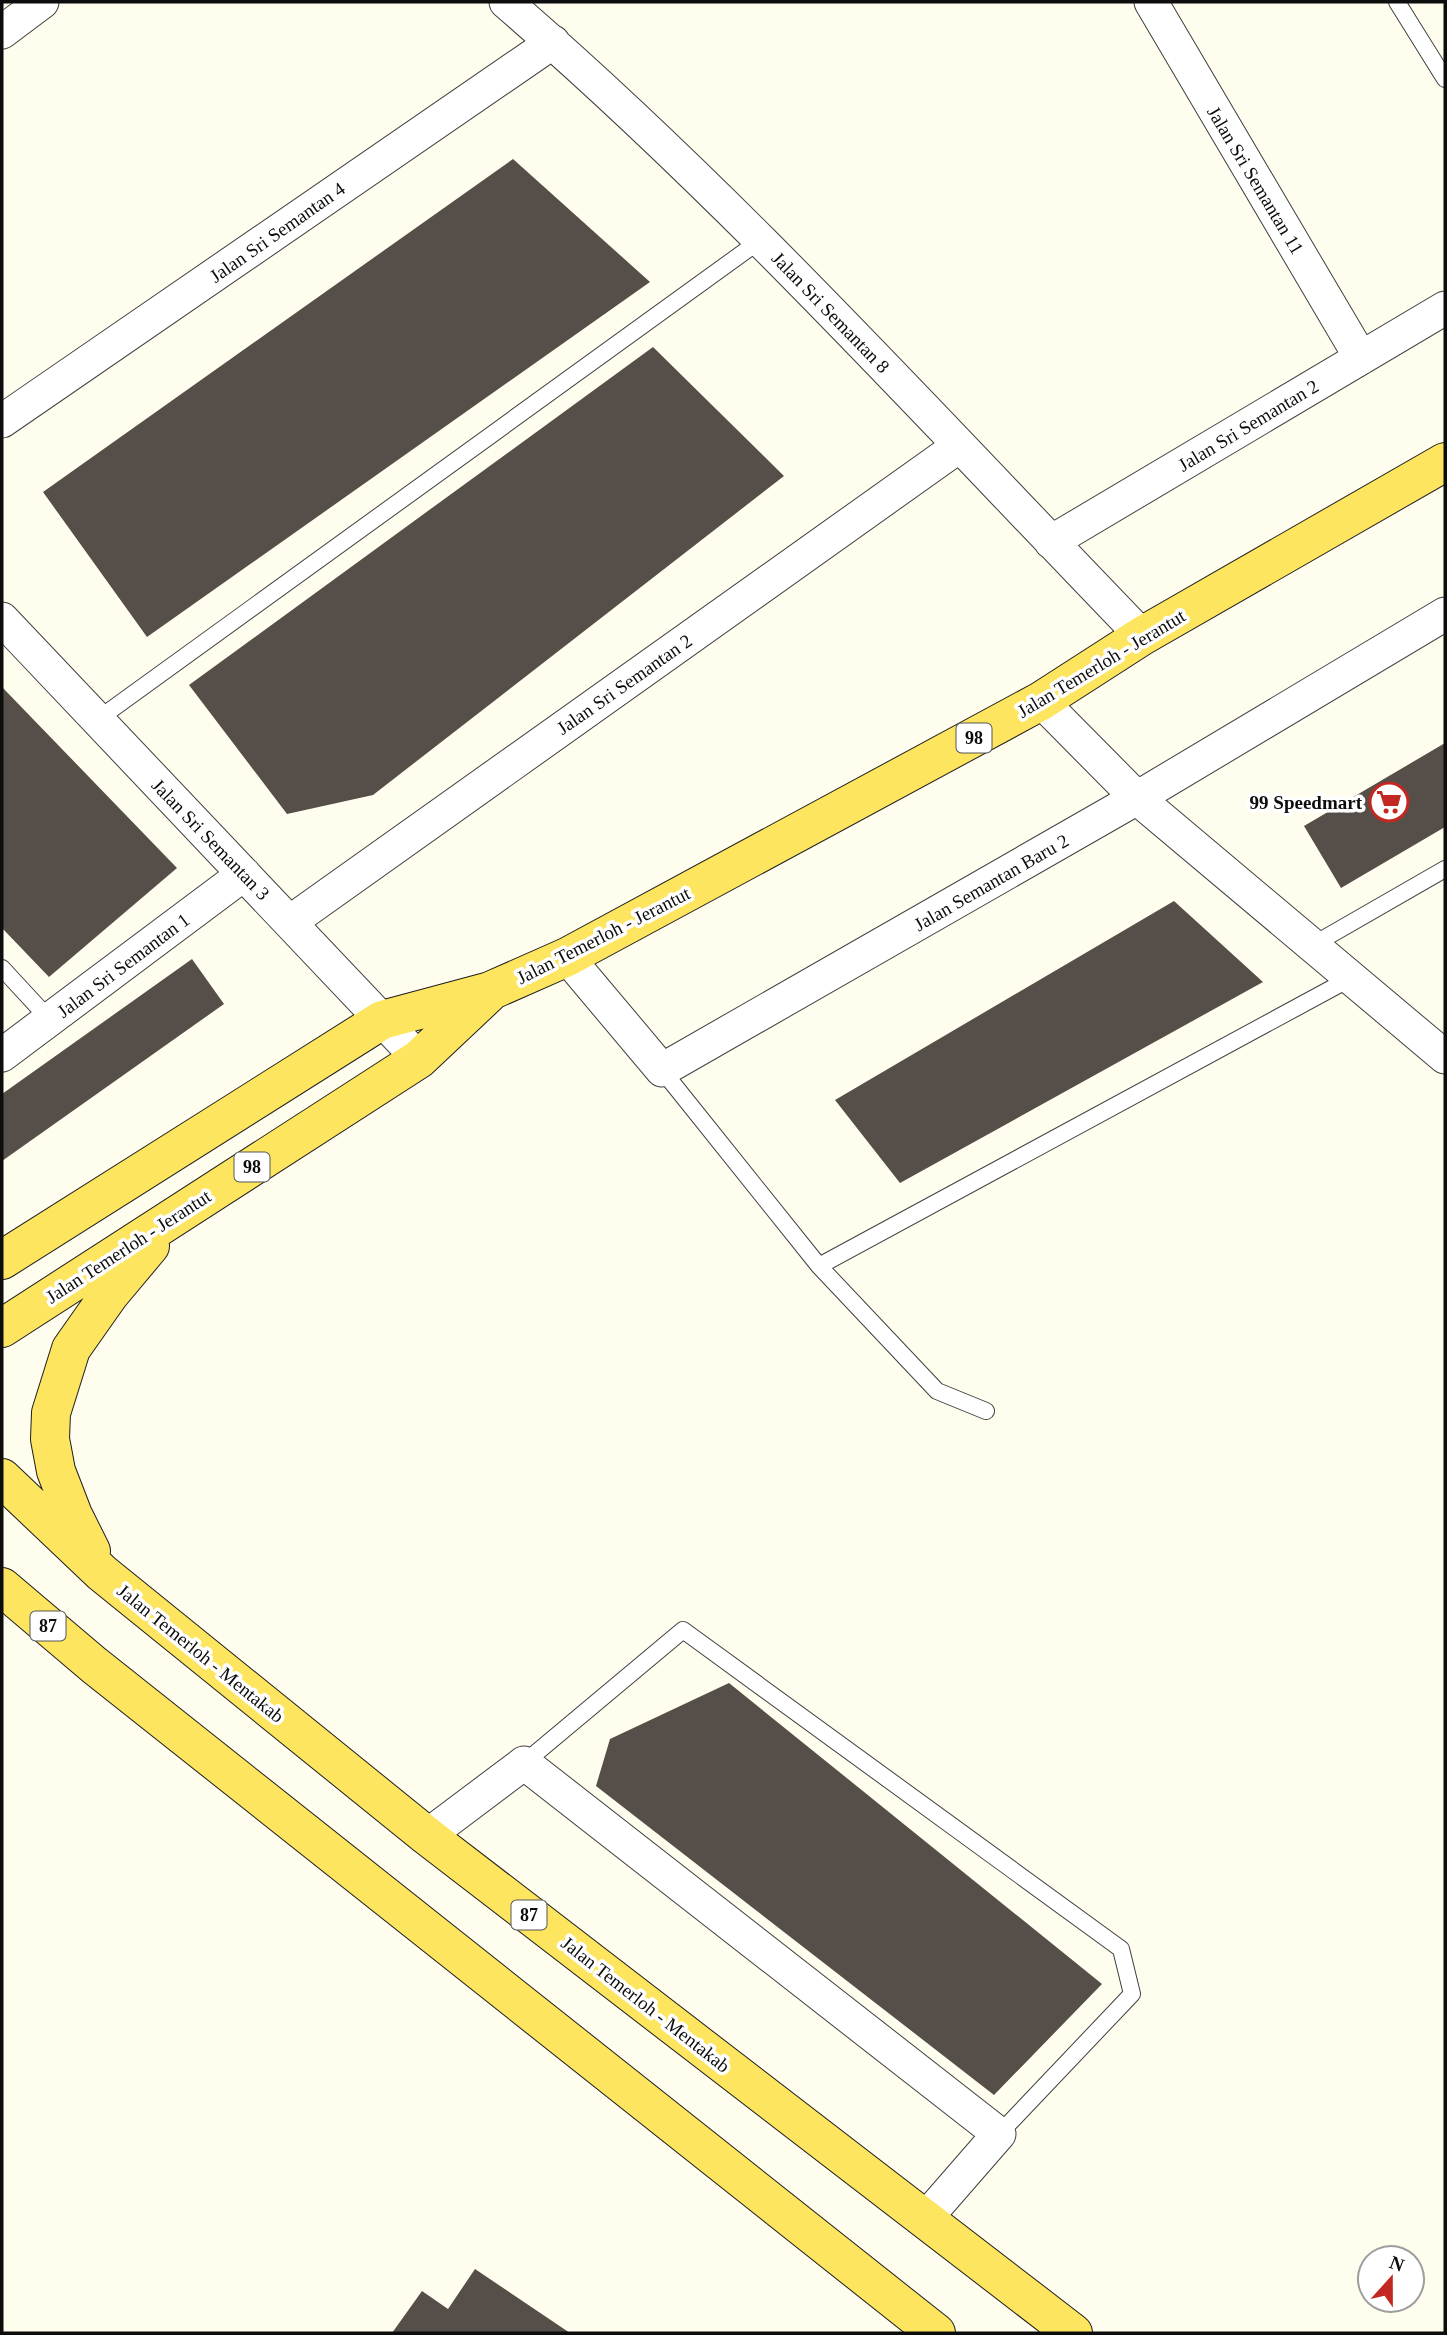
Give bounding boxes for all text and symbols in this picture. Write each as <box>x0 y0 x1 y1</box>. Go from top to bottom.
street label: Jalan Sri Semantan 11 <box>1203 103 1308 258</box>
street label: Jalan Sri Semantan 4 <box>206 178 349 287</box>
street label: Jalan Sri Semantan 8 <box>768 248 894 377</box>
street label: Jalan Sri Semantan 2 <box>1174 375 1322 476</box>
street label: Jalan Temerloh - Jerantut <box>1014 605 1190 722</box>
street label: Jalan Sri Semantan 2 <box>553 630 696 739</box>
road number: 98 <box>956 724 992 752</box>
street label: Jalan Sri Semantan 3 <box>148 775 274 904</box>
supermarket icon: 99 Speedmart <box>1368 781 1410 823</box>
place label: 99 Speedmart <box>1250 792 1363 813</box>
street label: Jalan Semantan Baru 2 <box>910 830 1072 935</box>
street label: Jalan Temerloh - Jerantut <box>513 882 694 988</box>
street label: Jalan Sri Semantan 1 <box>53 909 193 1022</box>
road number: 98 <box>234 1152 270 1182</box>
street label: Jalan Temerloh - Jerantut <box>42 1185 215 1307</box>
street label: Jalan Temerloh - Mentakab <box>113 1580 288 1727</box>
road number: 87 <box>30 1611 66 1640</box>
road number: 87 <box>512 1900 546 1929</box>
street label: Jalan Temerloh - Mentakab <box>557 1932 734 2077</box>
north arrow <box>1356 2244 1426 2314</box>
text: N <box>1387 2251 1407 2276</box>

